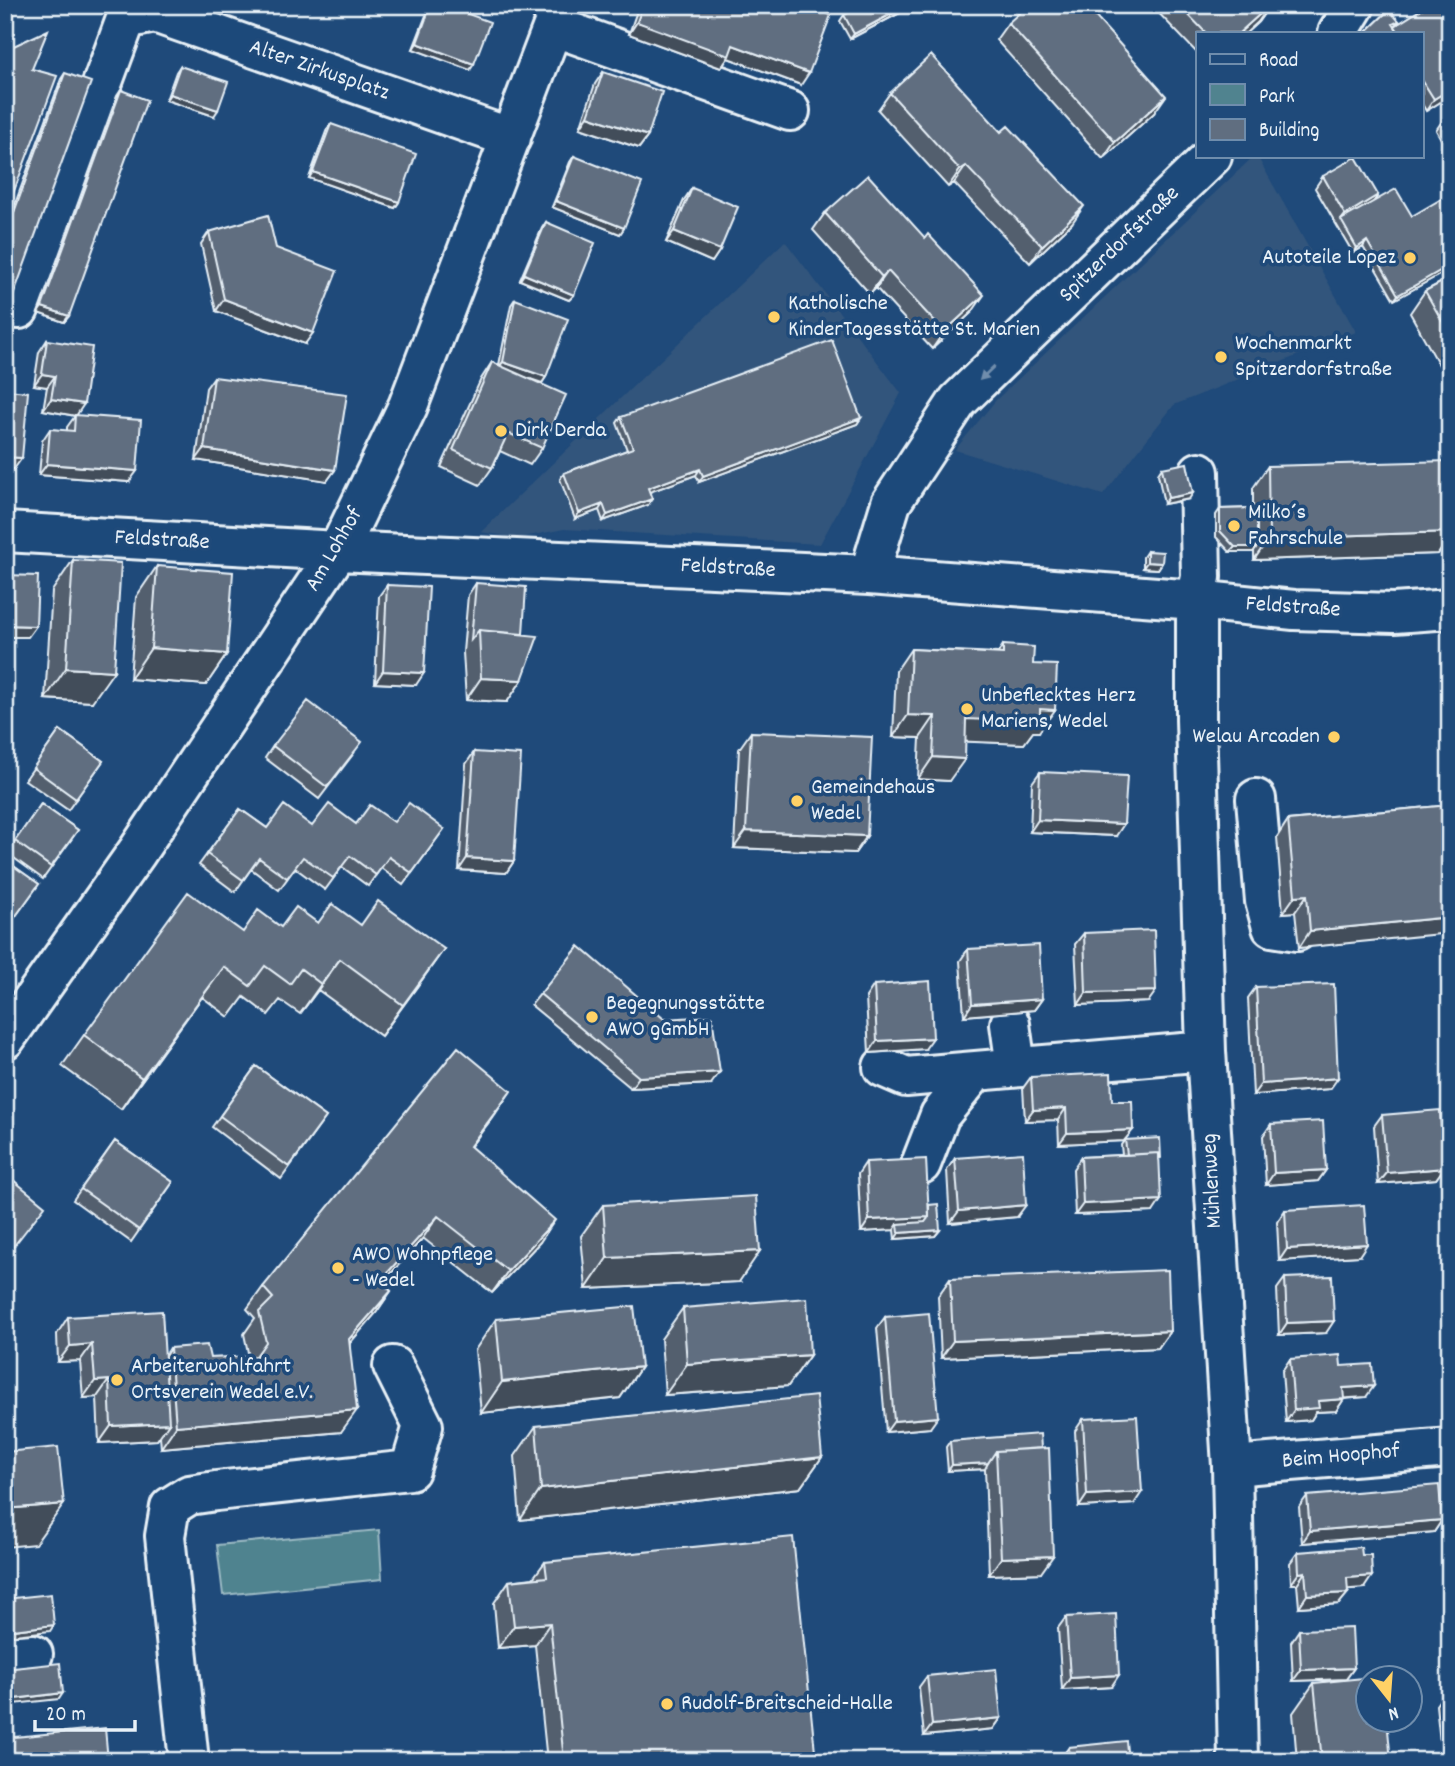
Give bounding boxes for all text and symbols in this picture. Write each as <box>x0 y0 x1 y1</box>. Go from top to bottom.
street label: Alter Zirkusplatz <box>244 32 394 111</box>
legend <box>1196 32 1424 158</box>
text: Road <box>1259 47 1298 77</box>
text: Park <box>1259 83 1295 113</box>
text: Building <box>1259 117 1319 147</box>
street label: Spitzerdorfstraße <box>1052 179 1188 311</box>
place label: Autoteile Lopez <box>1262 242 1396 275</box>
marker: Autoteile Lopez <box>1402 250 1418 266</box>
place label: Katholische KinderTagesstätte St. Marien <box>788 288 1040 347</box>
marker: Katholische KinderTagesstätte St. Marien <box>766 309 782 325</box>
place label: Wochenmarkt Spitzerdorfstraße <box>1235 328 1392 387</box>
marker: Wochenmarkt Spitzerdorfstraße <box>1213 349 1229 365</box>
one-way arrow <box>978 365 995 382</box>
place label: Dirk Derda <box>515 415 608 448</box>
marker: Dirk Derda <box>493 423 509 439</box>
place label: Milko´s Fahrschule <box>1248 497 1343 556</box>
street label: Am Lohhof <box>298 501 373 598</box>
marker: Milko´s Fahrschule <box>1226 518 1242 534</box>
street label: Feldstraße <box>114 522 210 560</box>
street label: Feldstraße <box>680 550 776 588</box>
street label: Feldstraße <box>1244 588 1342 628</box>
place label: Unbeflecktes Herz Mariens, Wedel <box>981 680 1136 739</box>
marker: Unbeflecktes Herz Mariens, Wedel <box>959 701 975 717</box>
place label: Welau Arcaden <box>1193 721 1320 754</box>
marker: Welau Arcaden <box>1326 729 1342 745</box>
place label: Gemeindehaus Wedel <box>811 772 935 831</box>
marker: Gemeindehaus Wedel <box>789 793 805 809</box>
place label: Begegnungsstätte AWO gGmbH <box>606 988 765 1047</box>
marker: Begegnungsstätte AWO gGmbH <box>584 1009 600 1025</box>
street label: Mühlenweg <box>1194 1133 1232 1229</box>
place label: AWO Wohnpflege - Wedel <box>352 1239 493 1298</box>
marker: AWO Wohnpflege - Wedel <box>330 1260 346 1276</box>
place label: Arbeiterwohlfahrt Ortsverein Wedel e.V. <box>131 1351 313 1410</box>
marker: Arbeiterwohlfahrt Ortsverein Wedel e.V. <box>109 1372 125 1388</box>
street label: Beim Hoophof <box>1281 1435 1402 1479</box>
north arrow <box>1354 1664 1424 1734</box>
place label: Rudolf-Breitscheid-Halle <box>681 1688 893 1721</box>
scale bar <box>35 1689 135 1733</box>
marker: Rudolf-Breitscheid-Halle <box>659 1696 675 1712</box>
text: N <box>1385 1698 1401 1726</box>
text: 20 m <box>46 1701 86 1731</box>

